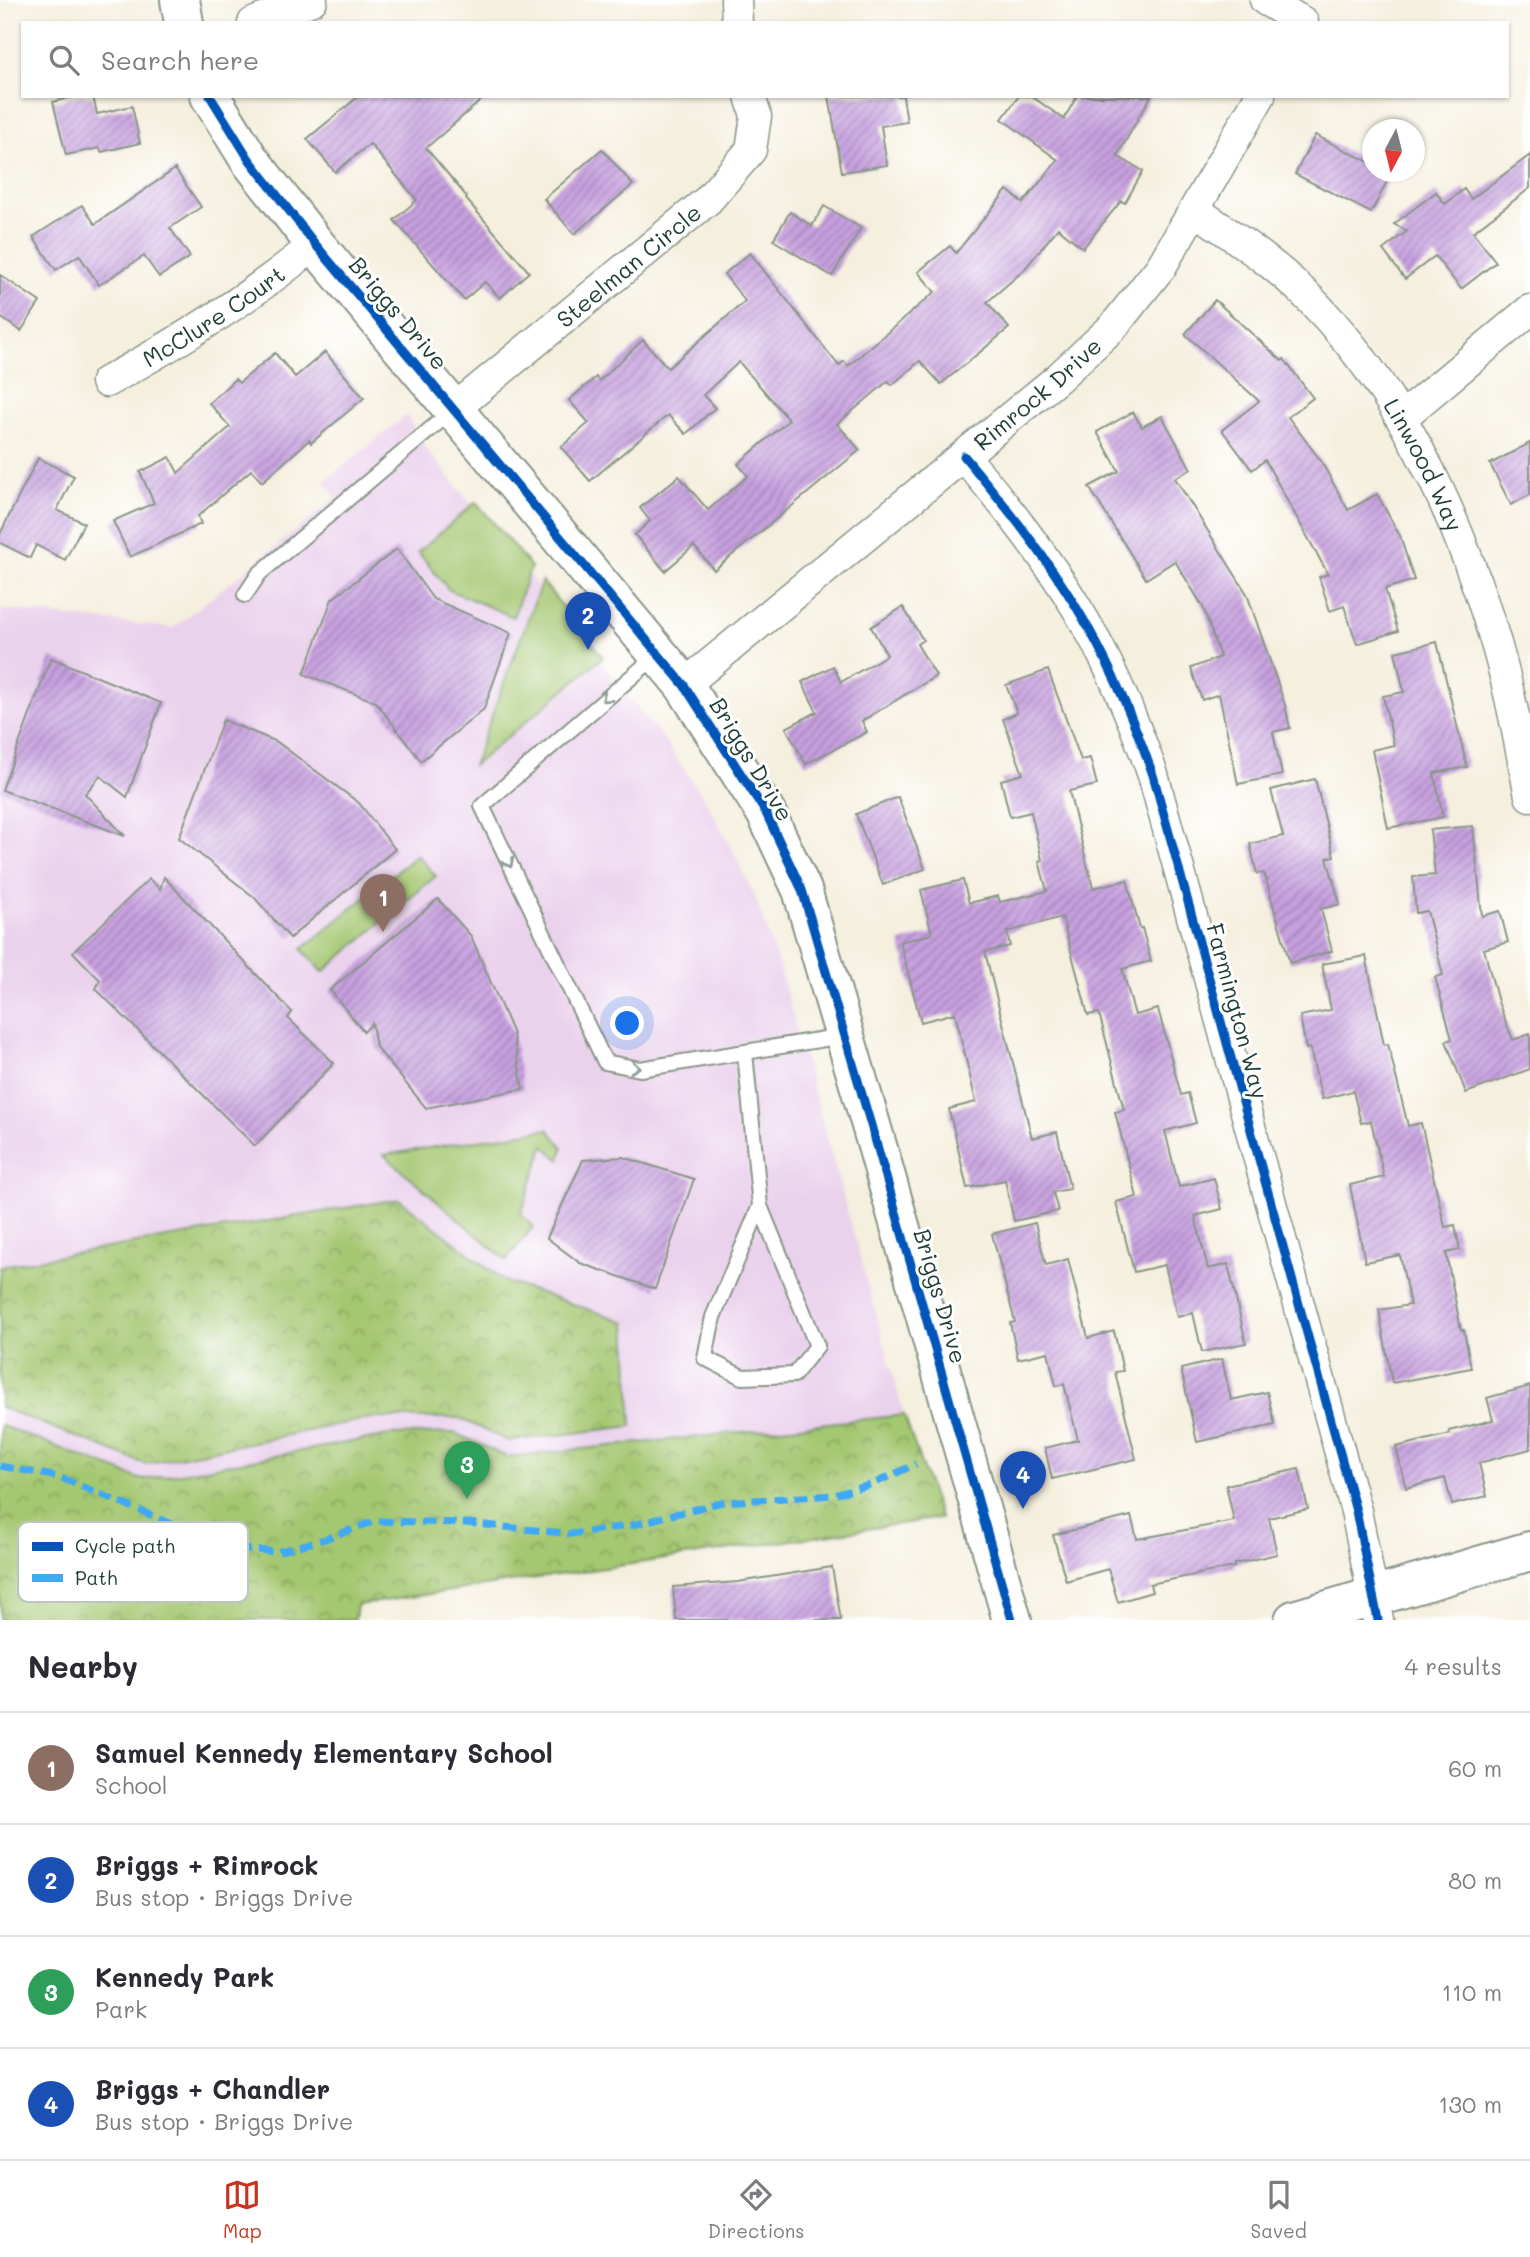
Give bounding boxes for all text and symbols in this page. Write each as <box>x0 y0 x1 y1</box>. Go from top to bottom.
search box <box>21 21 1509 98</box>
icon: search <box>45 41 83 79</box>
text: Search here <box>101 43 259 77</box>
north arrow <box>1362 119 1425 182</box>
street label: Steelman Circle <box>550 197 707 334</box>
street label: Briggs Drive <box>343 250 455 376</box>
street label: McClure Court <box>137 259 291 374</box>
street label: Rimrock Drive <box>967 330 1108 457</box>
street label: Linwood Way <box>1377 393 1470 536</box>
pin: 2 <box>565 592 611 650</box>
one-way arrow <box>601 690 614 702</box>
street label: Briggs Drive <box>703 692 801 826</box>
one-way arrow <box>501 855 515 868</box>
pin: 1 <box>360 874 406 932</box>
street label: Farmington Way <box>1200 920 1276 1102</box>
your location <box>610 1006 644 1040</box>
one-way arrow <box>630 1059 641 1074</box>
street label: Briggs Drive <box>907 1225 975 1367</box>
pin: 3 <box>444 1441 490 1499</box>
pin: 4 <box>1000 1451 1046 1509</box>
legend <box>18 1522 248 1602</box>
text: Cycle path <box>75 1533 175 1558</box>
text: Path <box>75 1565 118 1590</box>
text: Nearby <box>28 1646 138 1686</box>
text: 4 results <box>1405 1651 1502 1681</box>
text: Samuel Kennedy Elementary School <box>95 1736 553 1770</box>
text: 1 <box>46 1753 56 1783</box>
text: 60 m <box>1448 1753 1502 1783</box>
text: School <box>95 1770 168 1800</box>
text: Briggs + Rimrock <box>95 1848 319 1882</box>
text: 2 <box>45 1865 57 1895</box>
text: 80 m <box>1448 1865 1502 1895</box>
text: Bus stop · Briggs Drive <box>95 1882 353 1912</box>
text: Kennedy Park <box>95 1960 274 1994</box>
text: 3 <box>44 1977 58 2007</box>
text: 110 m <box>1442 1977 1502 2007</box>
text: Park <box>95 1994 147 2024</box>
text: Briggs + Chandler <box>95 2072 330 2106</box>
text: 4 <box>44 2089 58 2119</box>
text: 130 m <box>1438 2089 1502 2119</box>
text: Bus stop · Briggs Drive <box>95 2106 353 2136</box>
tab: Map <box>223 2176 262 2243</box>
tab: Directions <box>708 2176 804 2243</box>
tab: Saved <box>1251 2176 1307 2243</box>

